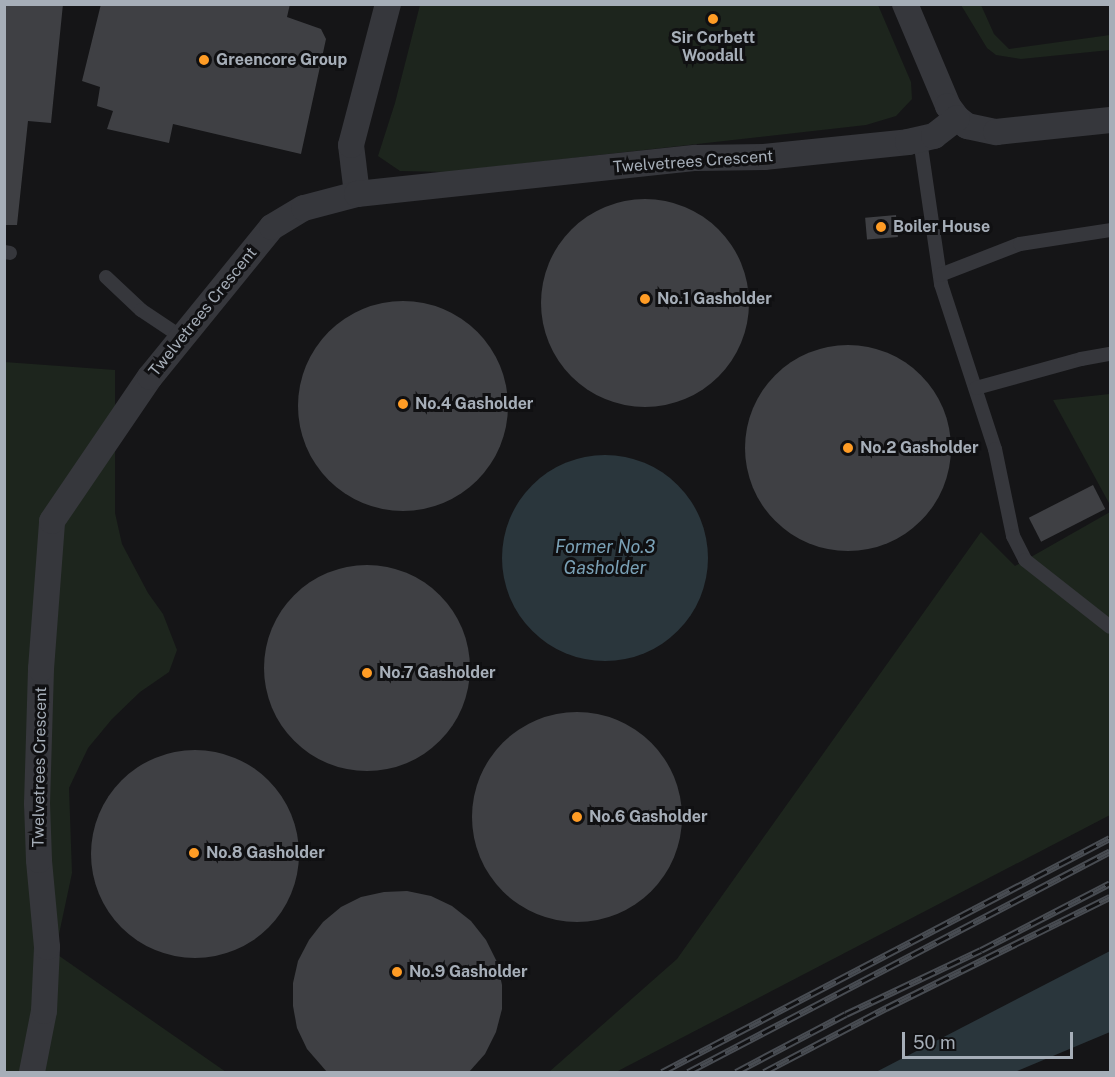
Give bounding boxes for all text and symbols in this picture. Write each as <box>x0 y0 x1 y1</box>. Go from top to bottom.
marker: Sir Corbett Woodall <box>706 12 720 26</box>
place label: Sir Corbett Woodall <box>671 28 755 66</box>
place label: Greencore Group <box>216 50 347 70</box>
marker: Greencore Group <box>197 53 211 67</box>
street label: Twelvetrees Crescent <box>612 147 774 177</box>
place label: Boiler House <box>893 217 990 237</box>
marker: Boiler House <box>874 220 888 234</box>
street label: Twelvetrees Crescent <box>145 243 261 381</box>
place label: No.1 Gasholder <box>657 289 772 309</box>
marker: No.1 Gasholder <box>638 292 652 306</box>
place label: No.4 Gasholder <box>415 394 533 414</box>
marker: No.4 Gasholder <box>396 397 410 411</box>
place label: No.2 Gasholder <box>860 438 978 458</box>
marker: No.2 Gasholder <box>841 441 855 455</box>
water label: Former No.3 Gasholder <box>555 537 655 580</box>
place label: No.7 Gasholder <box>379 663 496 683</box>
marker: No.7 Gasholder <box>360 666 374 680</box>
street label: Twelvetrees Crescent <box>29 686 51 848</box>
place label: No.6 Gasholder <box>589 807 708 827</box>
marker: No.6 Gasholder <box>570 810 584 824</box>
place label: No.8 Gasholder <box>206 843 325 863</box>
marker: No.8 Gasholder <box>187 846 201 860</box>
place label: No.9 Gasholder <box>409 962 528 982</box>
marker: No.9 Gasholder <box>390 965 404 979</box>
scale bar <box>905 1020 1076 1058</box>
text: 50 m <box>913 1032 956 1053</box>

